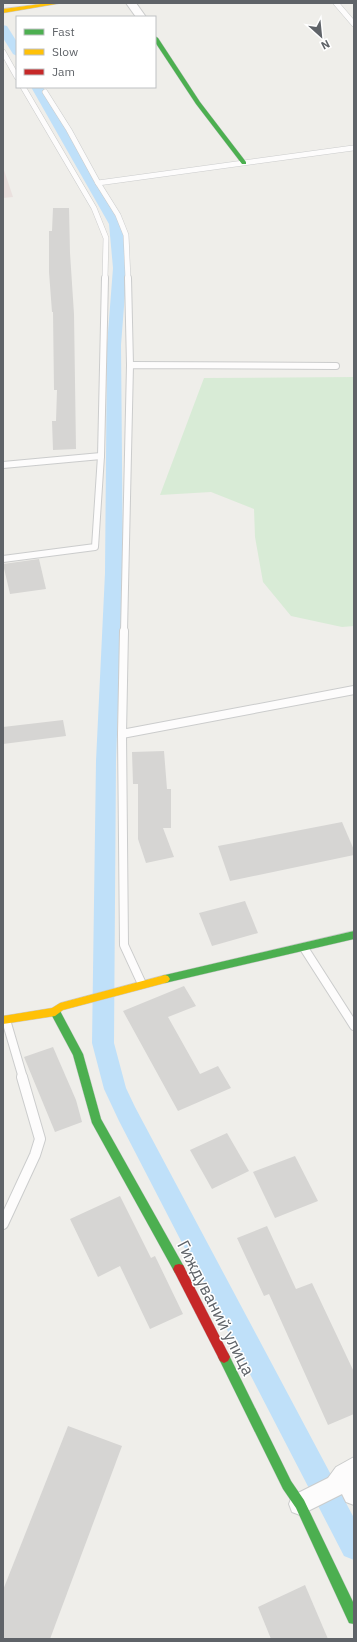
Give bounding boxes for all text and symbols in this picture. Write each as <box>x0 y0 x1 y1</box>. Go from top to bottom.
legend <box>16 16 156 88</box>
north arrow <box>301 16 341 56</box>
text: Fast <box>52 24 75 39</box>
text: N <box>319 37 332 53</box>
text: Slow <box>52 44 78 59</box>
text: Jam <box>52 64 75 79</box>
street label: Гиждуваний улица <box>172 1237 260 1379</box>

